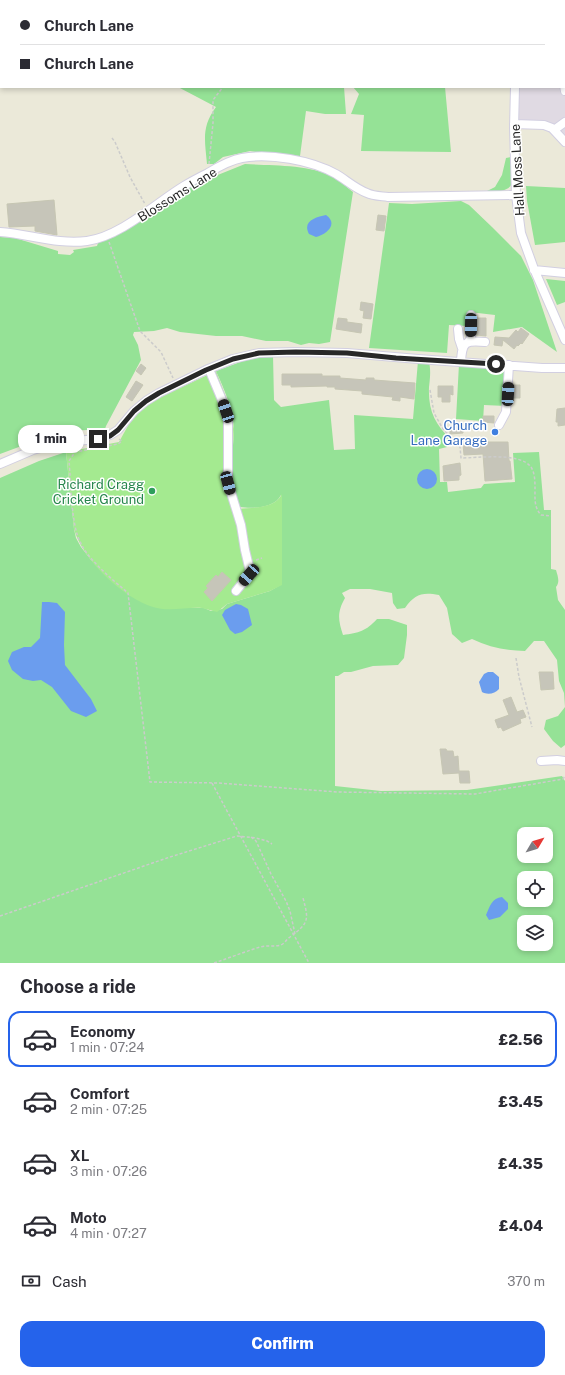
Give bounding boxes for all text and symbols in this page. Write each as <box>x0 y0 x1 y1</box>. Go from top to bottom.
text: Church Lane <box>44 17 134 34</box>
text: Church Lane <box>44 55 134 72</box>
street label: Hall Moss Lane <box>508 124 527 216</box>
street label: Blossoms Lane <box>135 164 220 225</box>
car <box>465 313 477 337</box>
route start <box>487 355 505 373</box>
car <box>501 382 515 406</box>
car <box>216 398 236 424</box>
place label: Church Lane Garage <box>411 418 487 448</box>
callout: 1 min <box>18 425 84 453</box>
marker: Church Lane Garage <box>490 427 500 437</box>
route end <box>89 430 107 448</box>
text: 1 min <box>35 431 67 446</box>
car <box>219 470 237 496</box>
place label: Richard Cragg Cricket Ground <box>53 477 144 507</box>
marker: Richard Cragg Cricket Ground <box>147 486 157 496</box>
car <box>237 562 261 588</box>
north arrow <box>517 827 553 863</box>
map controls <box>517 827 553 951</box>
button: locate <box>517 871 553 907</box>
button: layers <box>517 915 553 951</box>
text: Choose a ride <box>20 976 136 997</box>
icon: car <box>22 1021 58 1057</box>
text: Economy <box>70 1023 135 1040</box>
text: £2.56 <box>498 1031 543 1048</box>
text: 1 min · 07:24 <box>70 1040 144 1055</box>
icon: car <box>22 1083 58 1119</box>
text: Comfort <box>70 1085 130 1102</box>
text: £3.45 <box>498 1093 543 1110</box>
text: 2 min · 07:25 <box>70 1102 147 1117</box>
icon: car <box>22 1145 58 1181</box>
text: XL <box>70 1147 89 1164</box>
text: £4.35 <box>498 1155 543 1172</box>
text: 3 min · 07:26 <box>70 1164 147 1179</box>
icon: car <box>22 1207 58 1243</box>
text: Moto <box>70 1209 107 1226</box>
text: £4.04 <box>499 1217 543 1234</box>
text: 4 min · 07:27 <box>70 1226 147 1241</box>
icon: cash <box>20 1270 42 1292</box>
text: Cash <box>52 1273 87 1290</box>
text: 370 m <box>507 1274 545 1289</box>
button: Confirm <box>20 1321 545 1367</box>

